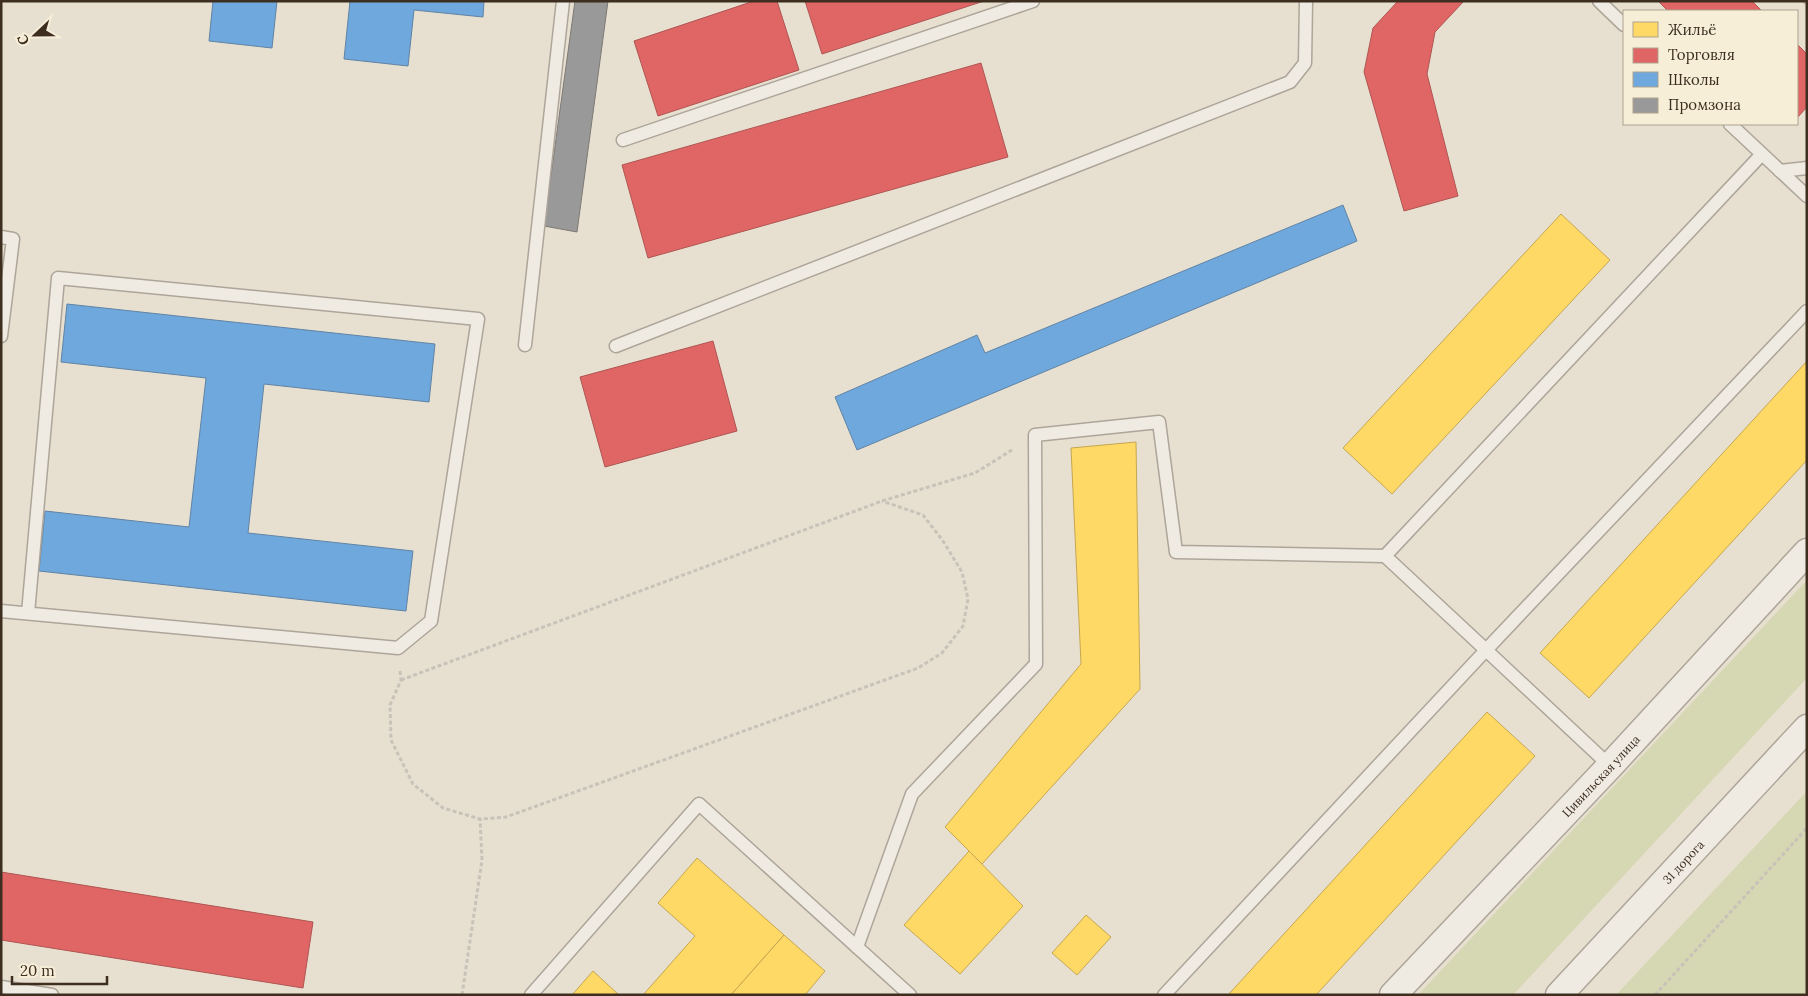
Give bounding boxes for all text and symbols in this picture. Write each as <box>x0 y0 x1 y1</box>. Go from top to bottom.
north arrow <box>10 10 60 60</box>
legend <box>1623 10 1798 125</box>
text: Жильё <box>1668 20 1716 39</box>
text: С <box>13 32 33 48</box>
text: Торговля <box>1668 45 1735 64</box>
text: Школы <box>1668 70 1720 89</box>
text: Промзона <box>1668 95 1741 114</box>
street label: Цивильская улица <box>1559 732 1643 820</box>
street label: 31 дорога <box>1659 837 1707 887</box>
scale bar <box>12 954 108 986</box>
text: 20 m <box>20 961 55 980</box>

